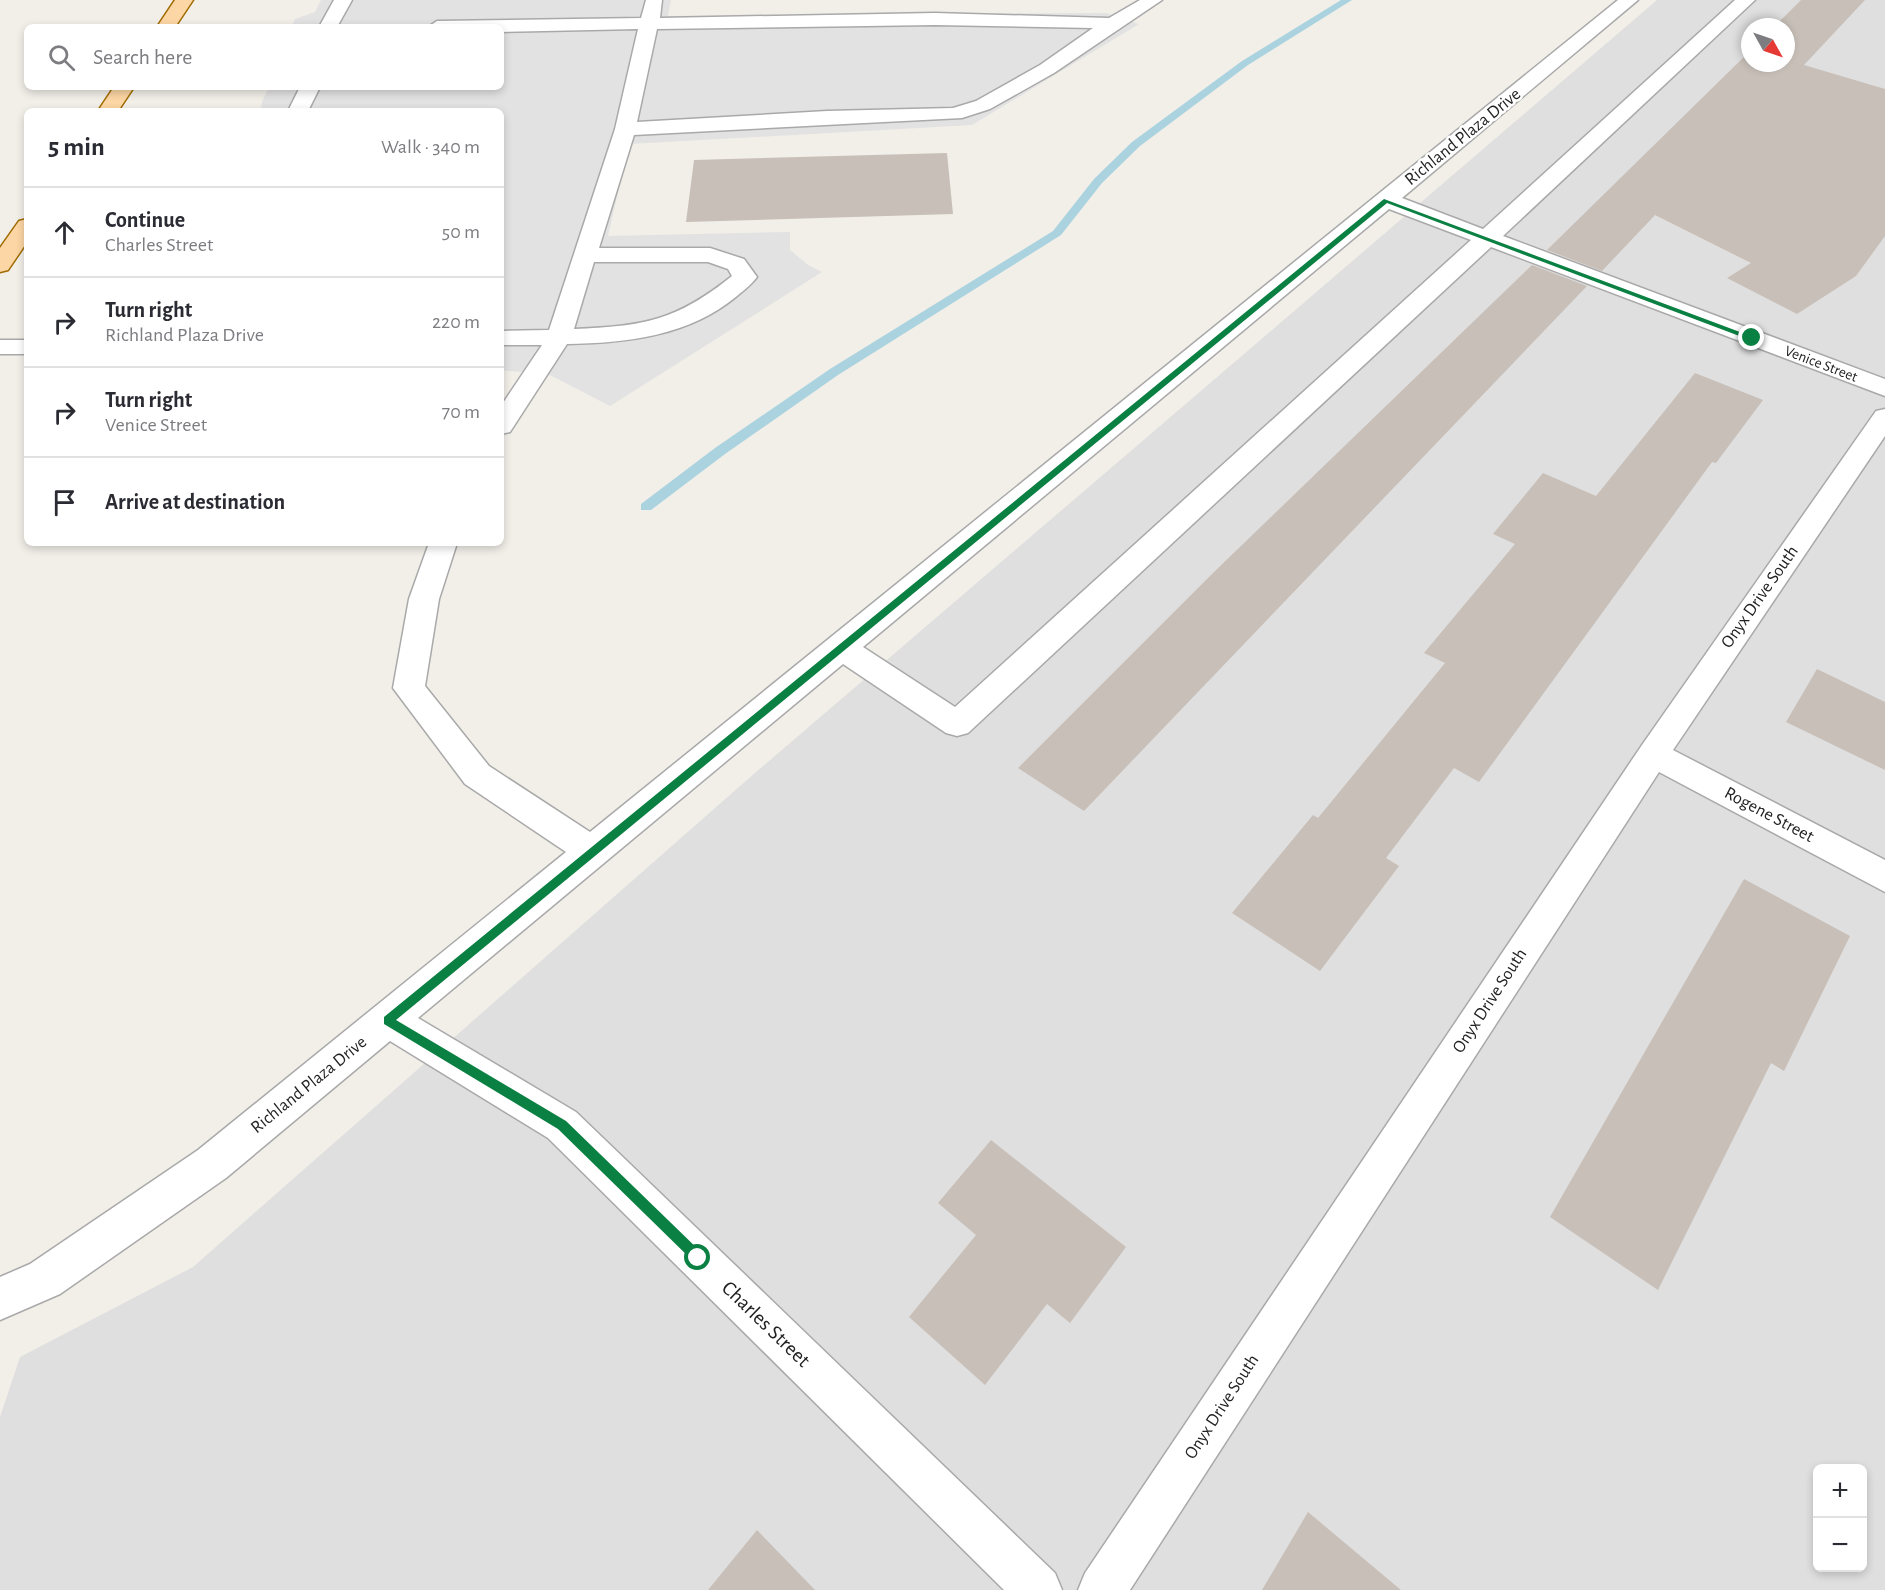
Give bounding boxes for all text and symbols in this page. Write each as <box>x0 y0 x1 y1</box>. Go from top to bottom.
north arrow <box>1741 18 1795 72</box>
search box <box>24 24 504 90</box>
icon: search <box>45 41 78 74</box>
text: Search here <box>93 46 192 68</box>
street label: Richland Plaza Drive <box>1402 85 1524 189</box>
text: 5 min <box>48 134 105 160</box>
text: Walk · 340 m <box>381 137 480 157</box>
text: Continue <box>105 209 185 231</box>
icon: ahead <box>48 216 81 249</box>
text: 50 m <box>442 222 480 242</box>
text: Charles Street <box>105 235 213 255</box>
text: Turn right <box>105 299 192 321</box>
icon: right <box>48 306 81 339</box>
text: 220 m <box>432 312 480 332</box>
route end <box>1738 324 1764 350</box>
text: Richland Plaza Drive <box>105 325 264 345</box>
street label: Venice Street <box>1783 343 1860 385</box>
text: Turn right <box>105 389 192 411</box>
icon: right <box>48 396 81 429</box>
text: 70 m <box>442 402 480 422</box>
text: Venice Street <box>105 415 207 435</box>
icon: arrive <box>48 486 81 519</box>
text: Arrive at destination <box>105 491 285 513</box>
street label: Onyx Drive South <box>1718 542 1802 652</box>
street label: Rogene Street <box>1721 784 1817 846</box>
street label: Onyx Drive South <box>1450 946 1530 1056</box>
street label: Richland Plaza Drive <box>248 1033 370 1137</box>
route start <box>684 1244 710 1270</box>
street label: Charles Street <box>718 1277 814 1371</box>
street label: Onyx Drive South <box>1182 1352 1262 1462</box>
map controls <box>1813 1464 1867 1572</box>
button: + <box>1813 1464 1867 1518</box>
button: − <box>1813 1518 1867 1572</box>

